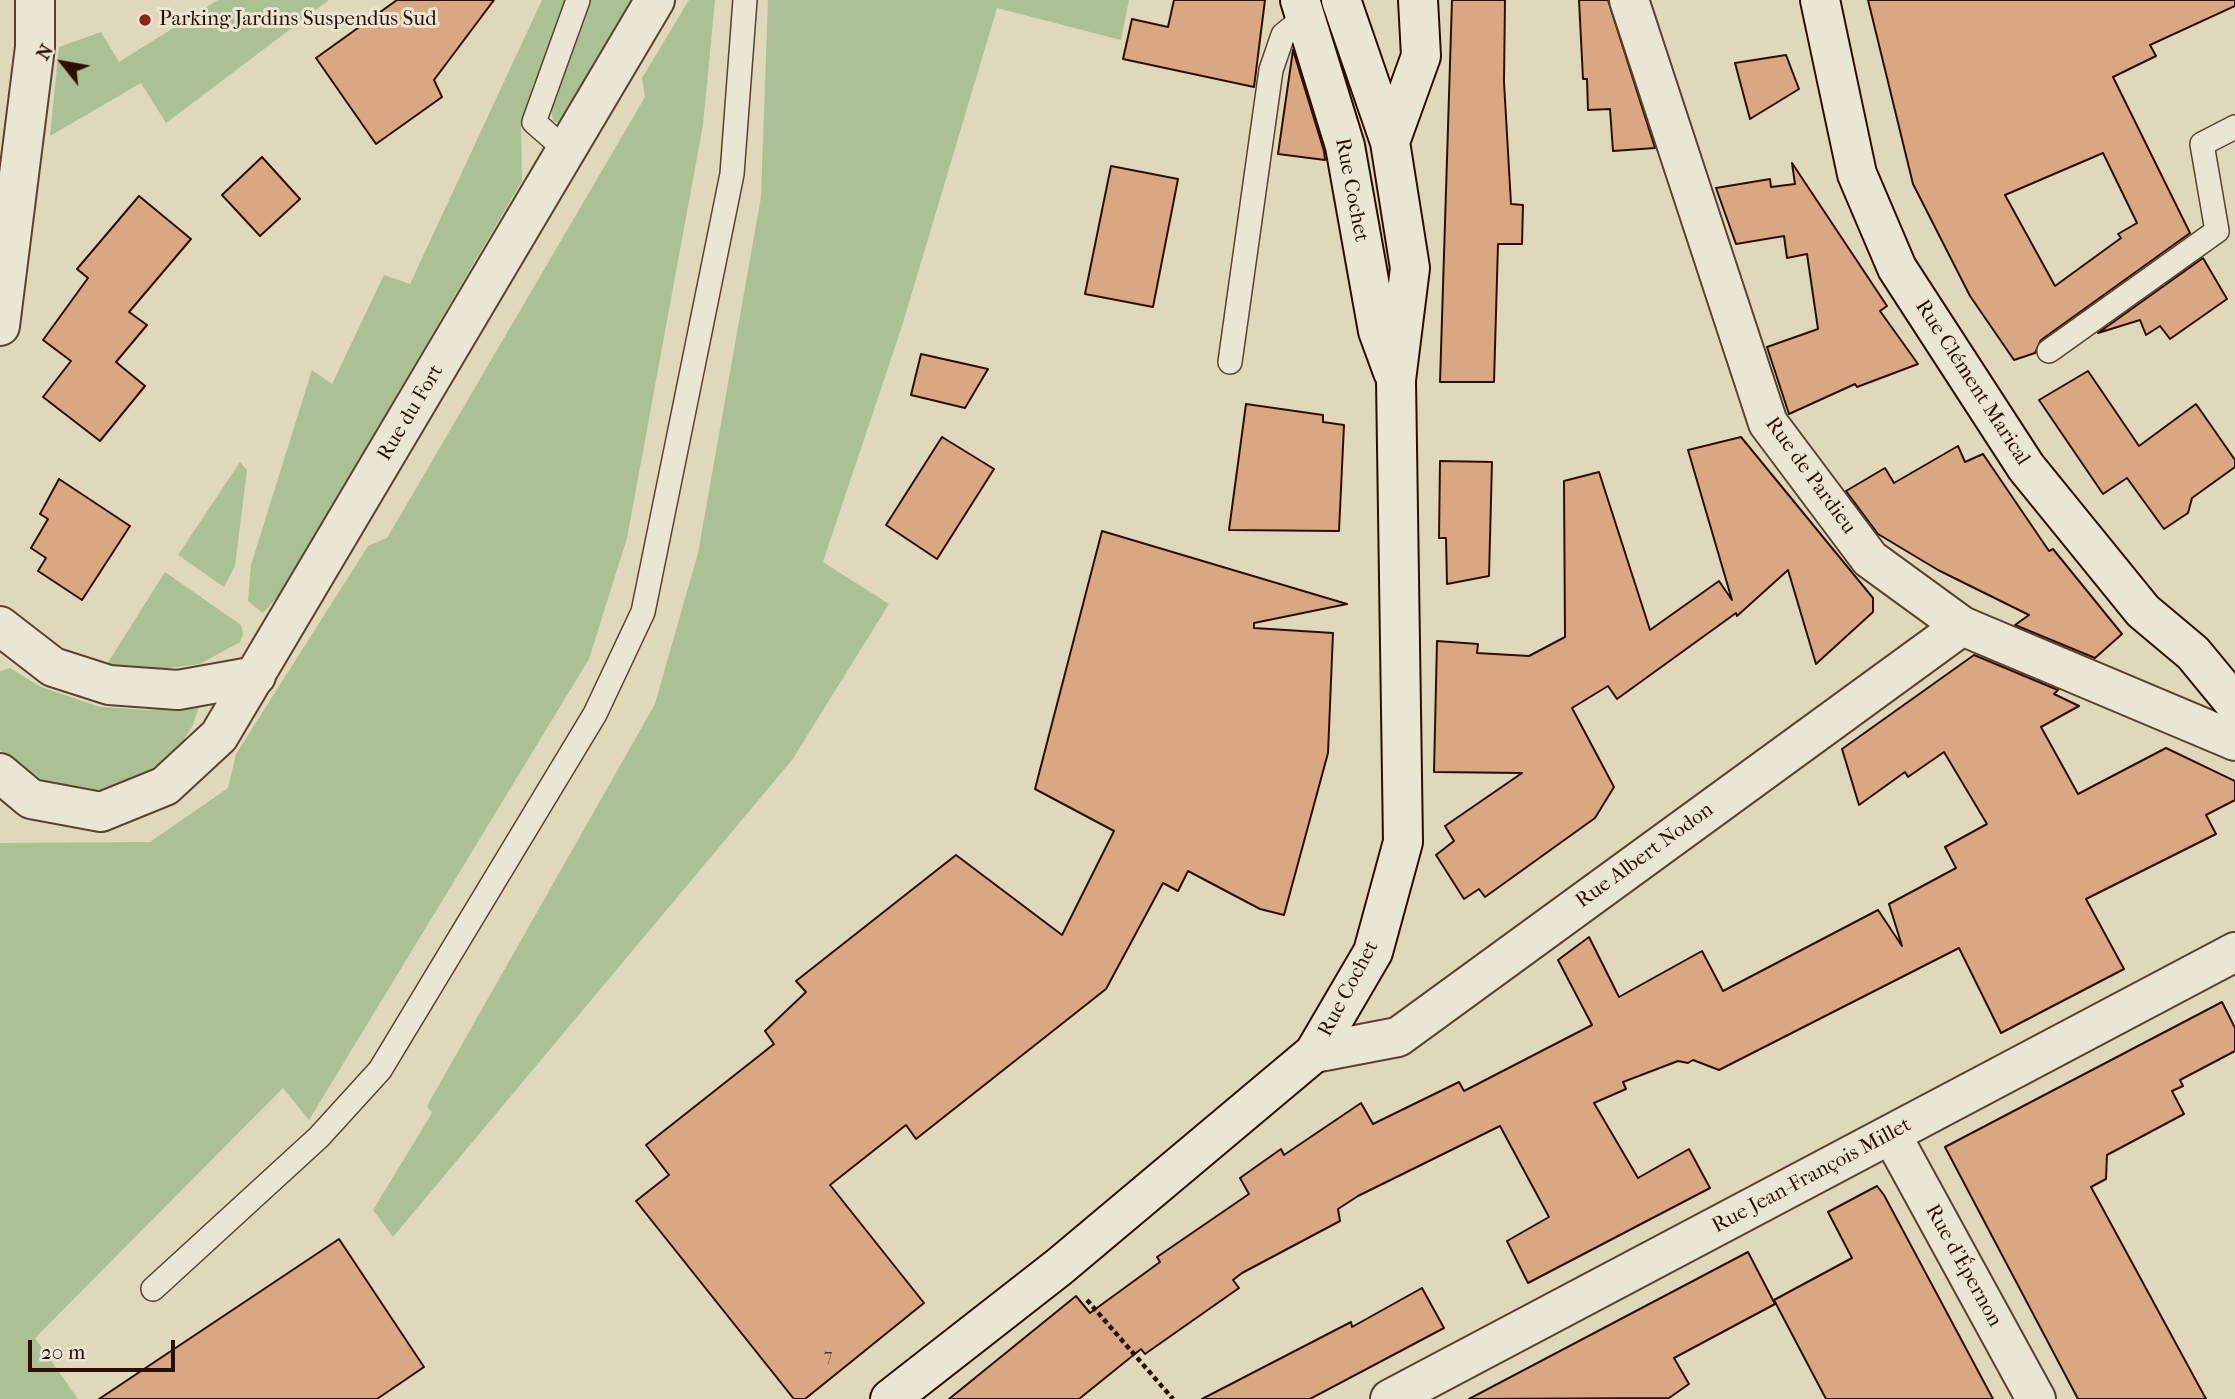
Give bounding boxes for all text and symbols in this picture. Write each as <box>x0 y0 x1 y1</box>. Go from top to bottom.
place label: Parking Jardins Suspendus Sud <box>159 7 437 33</box>
marker: Parking Jardins Suspendus Sud <box>137 12 153 28</box>
north arrow <box>28 28 98 98</box>
text: N <box>32 40 58 64</box>
street label: Rue Cochet <box>1329 136 1373 244</box>
street label: Rue Clément Marical <box>1909 296 2035 470</box>
street label: Rue du Fort <box>373 360 449 466</box>
street label: Rue de Pardieu <box>1759 413 1861 539</box>
street label: Rue Albert Nodon <box>1571 798 1719 914</box>
street label: Rue Cochet <box>1313 937 1385 1041</box>
street label: Rue Jean-François Millet <box>1708 1113 1916 1239</box>
street label: Rue d'Épernon <box>1919 1200 2007 1332</box>
scale bar <box>32 1326 178 1370</box>
text: 20 m <box>41 1340 85 1364</box>
house number: 7 <box>824 1346 832 1368</box>

